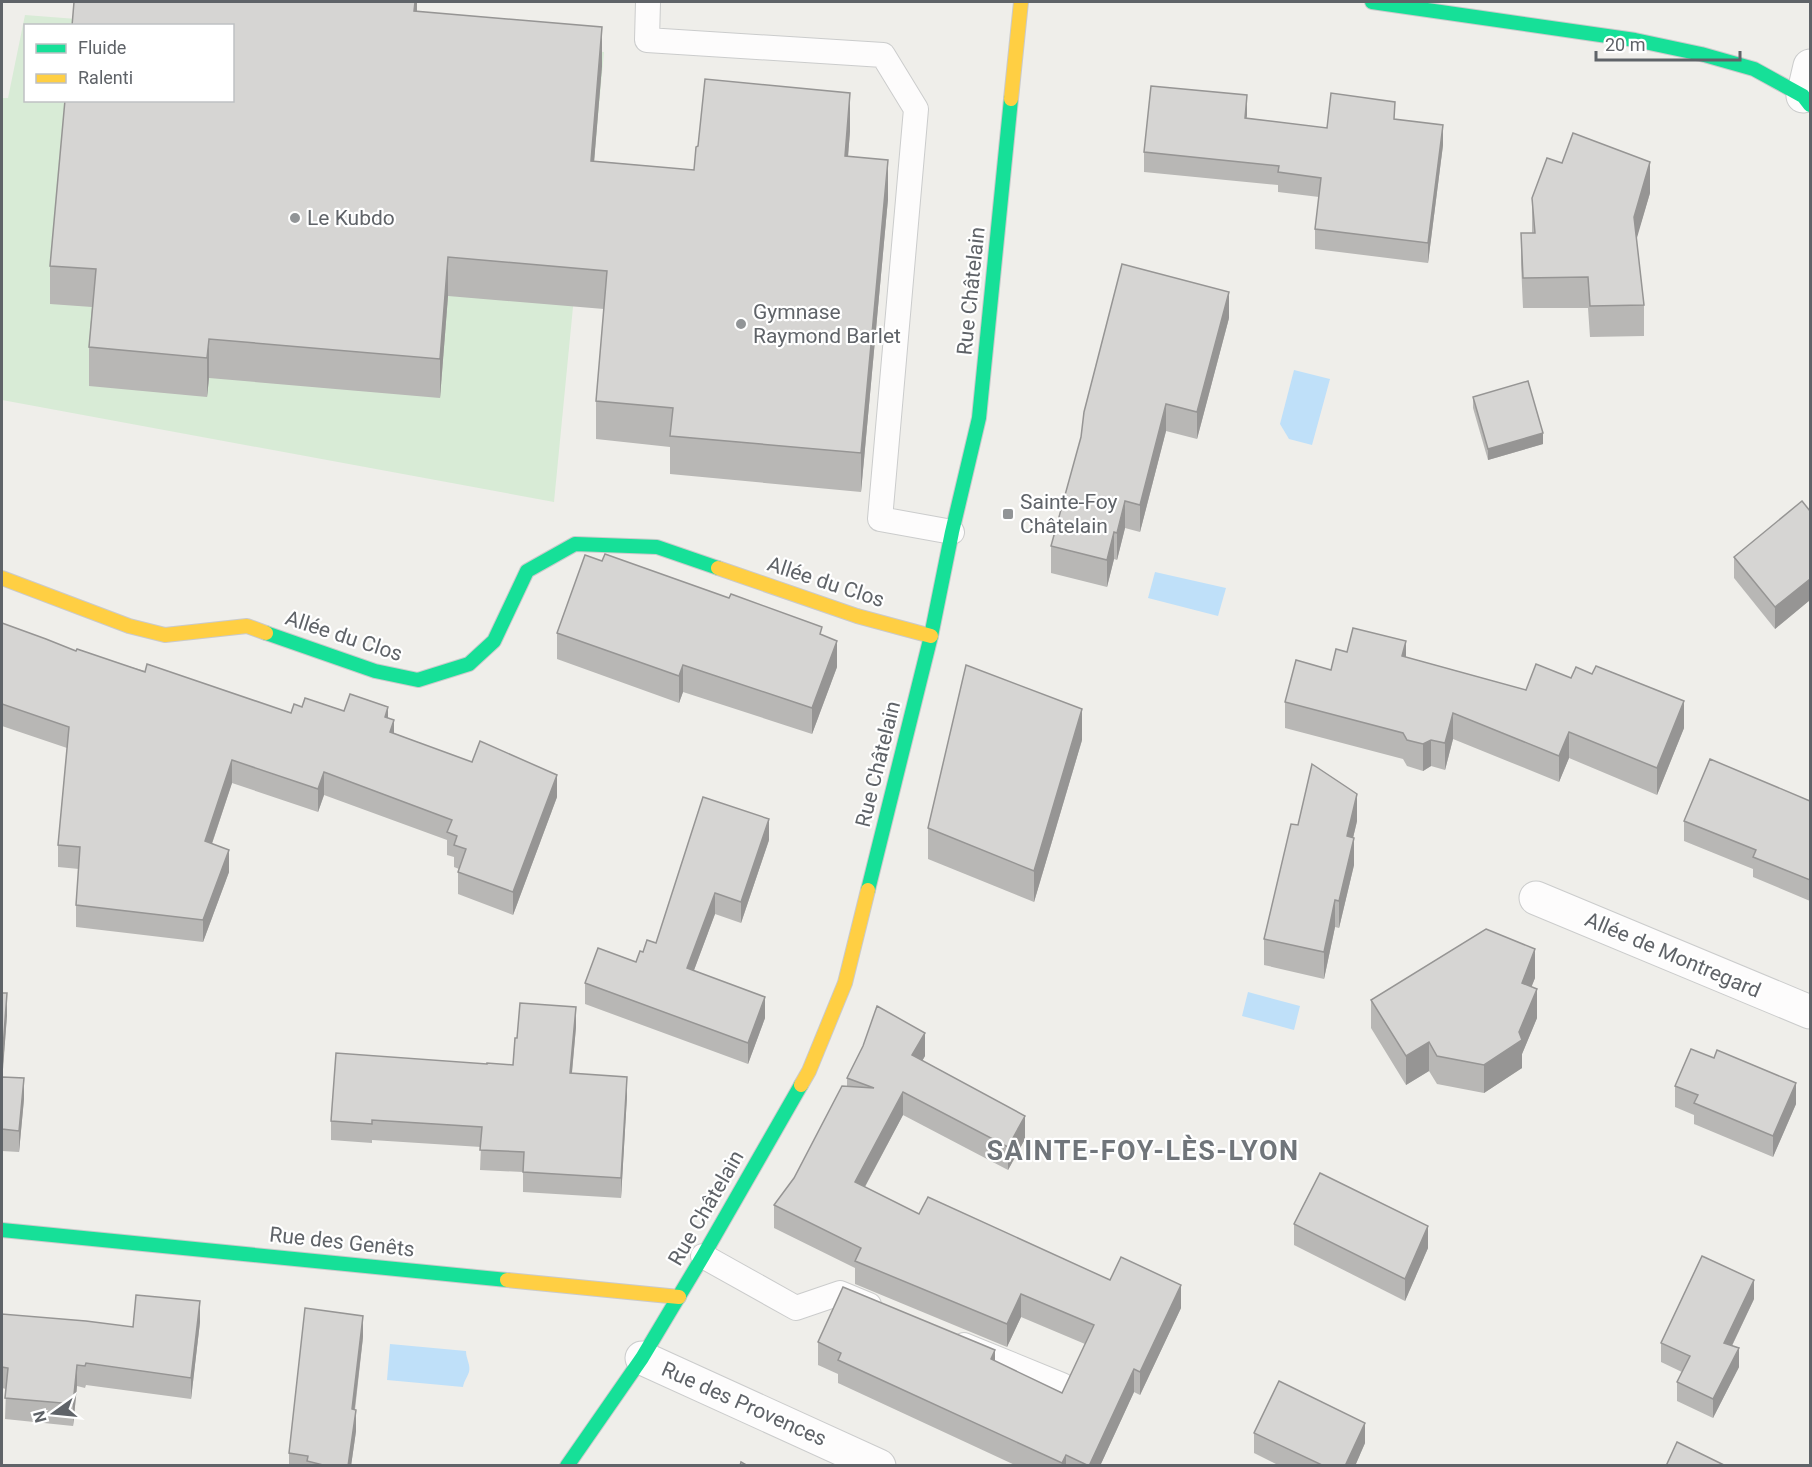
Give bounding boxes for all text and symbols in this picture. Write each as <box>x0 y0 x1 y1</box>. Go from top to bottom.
legend <box>24 24 234 102</box>
scale bar <box>1596 24 1740 62</box>
text: 20 m <box>1605 34 1645 55</box>
text: Fluide <box>78 37 126 58</box>
text: Ralenti <box>78 67 133 88</box>
place label: Le Kubdo <box>307 206 395 230</box>
marker: Le Kubdo <box>288 211 302 225</box>
street label: Rue Châtelain <box>952 226 990 356</box>
place label: Gymnase Raymond Barlet <box>753 300 901 348</box>
marker: Gymnase Raymond Barlet <box>734 317 748 331</box>
place label: Sainte-Foy Châtelain <box>1020 490 1118 538</box>
marker: Sainte-Foy Châtelain <box>1001 507 1015 521</box>
street label: Allée du Clos <box>764 552 888 612</box>
street label: Allée du Clos <box>282 606 406 666</box>
street label: Rue Châtelain <box>851 699 905 829</box>
street label: Allée de Montregard <box>1582 907 1764 1003</box>
district label: SAINTE-FOY-LÈS-LYON <box>986 1134 1300 1167</box>
street label: Rue Châtelain <box>663 1146 749 1270</box>
street label: Rue des Genêts <box>268 1222 416 1262</box>
street label: Rue des Provences <box>658 1357 830 1451</box>
north arrow <box>24 1383 84 1443</box>
text: N <box>29 1409 51 1425</box>

